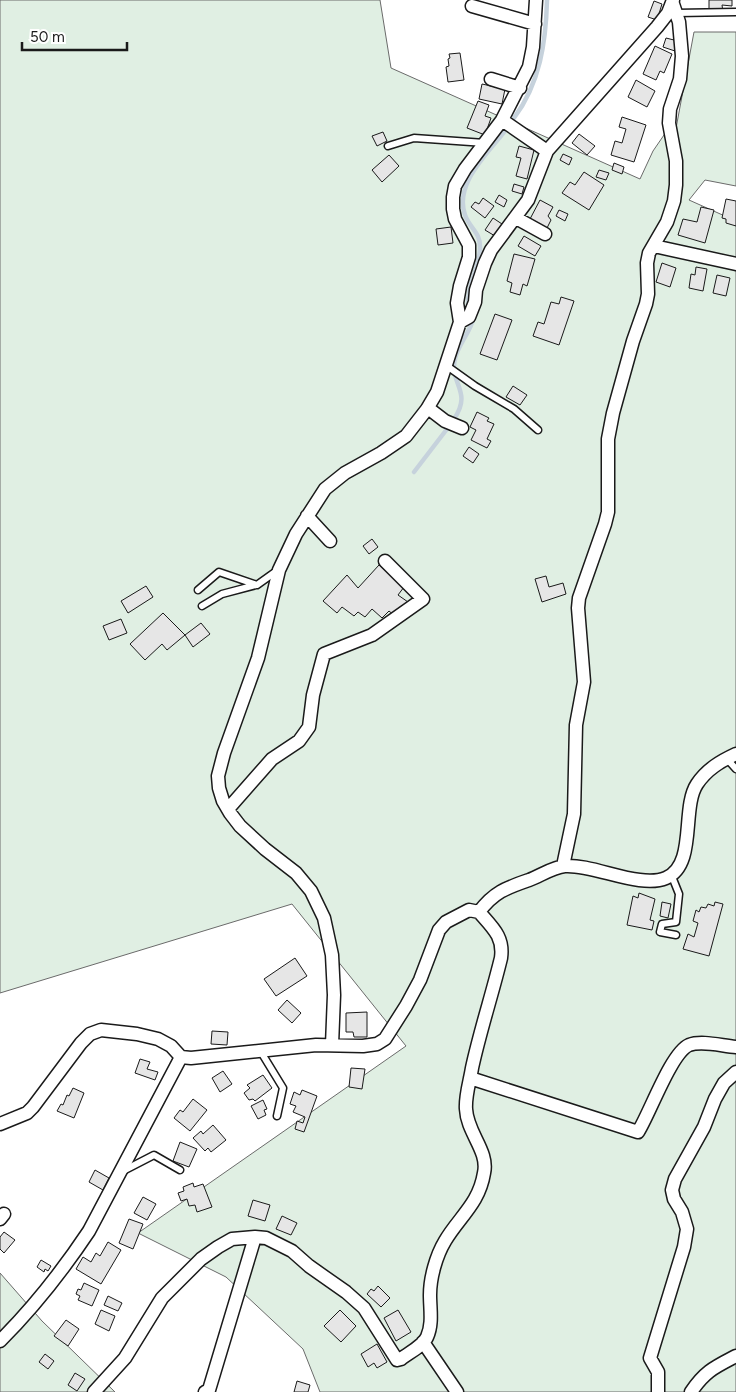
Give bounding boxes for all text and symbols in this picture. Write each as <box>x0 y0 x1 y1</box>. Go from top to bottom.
scale bar <box>22 20 128 52</box>
text: 50 m <box>30 28 65 46</box>

